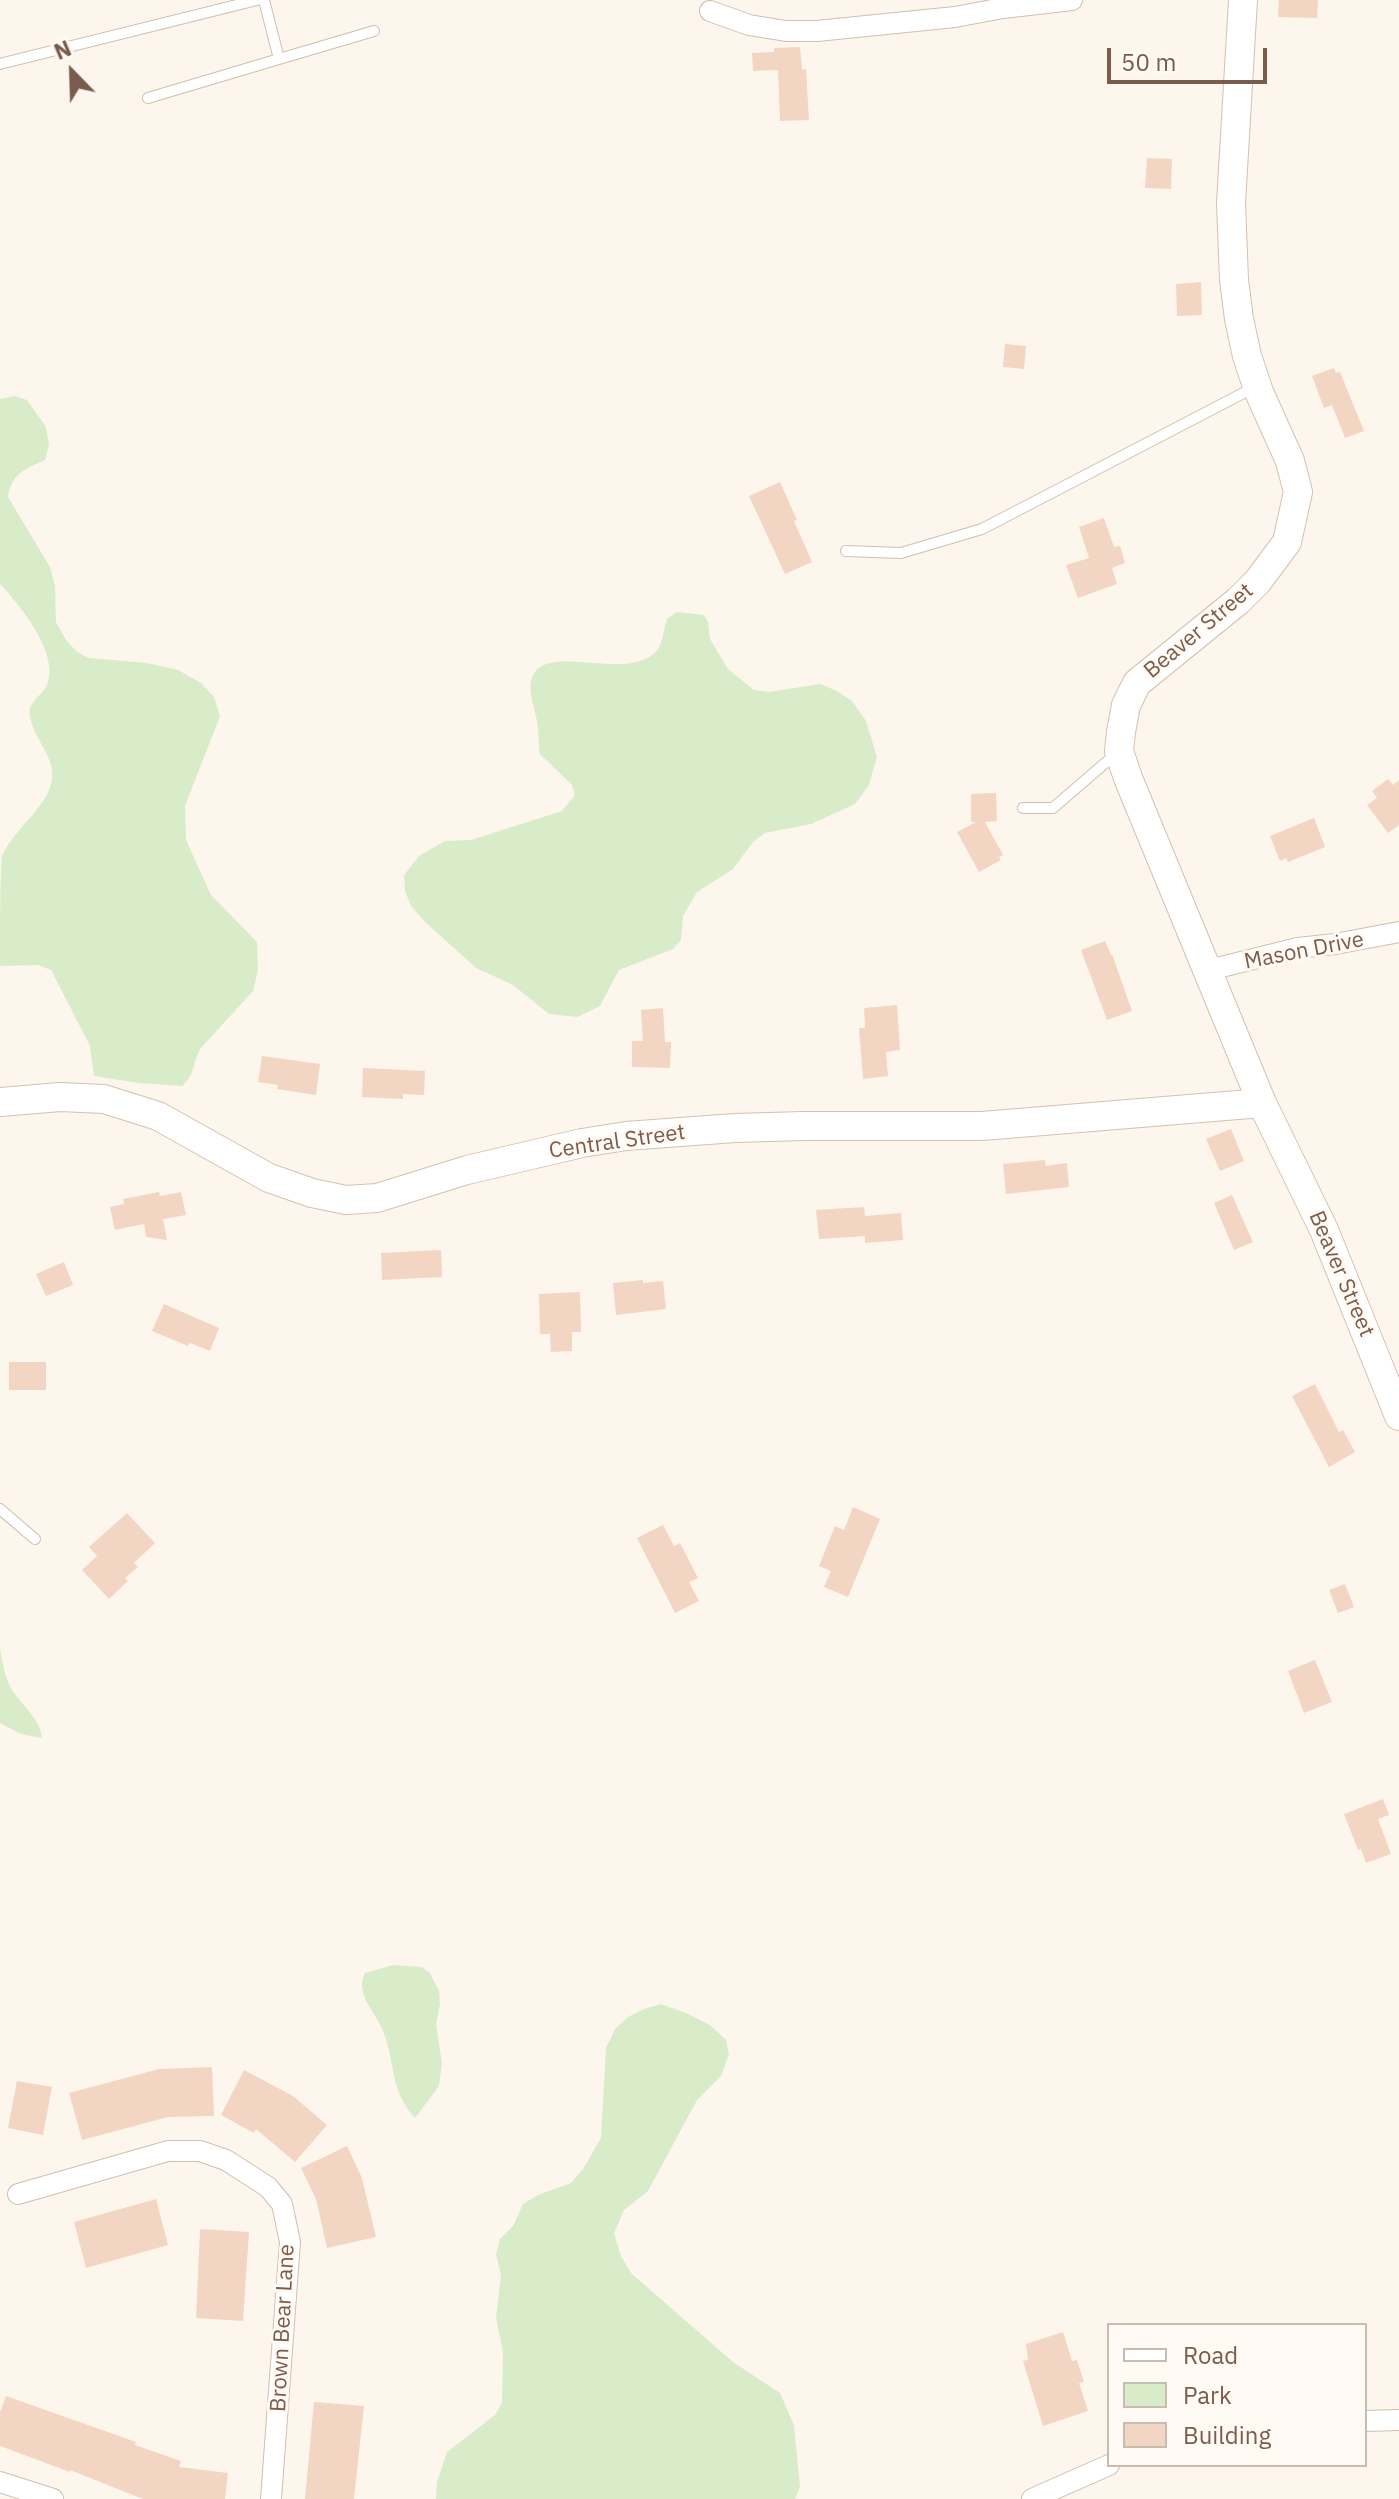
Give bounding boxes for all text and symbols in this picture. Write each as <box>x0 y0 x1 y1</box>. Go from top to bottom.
north arrow <box>32 32 112 112</box>
scale bar <box>1111 32 1271 82</box>
text: N <box>49 33 75 66</box>
text: 50 m <box>1121 46 1176 78</box>
street label: Beaver Street <box>1139 578 1259 684</box>
street label: Mason Drive <box>1242 926 1366 976</box>
street label: Central Street <box>547 1119 687 1165</box>
street label: Beaver Street <box>1303 1207 1379 1341</box>
street label: Brown Bear Lane <box>265 2243 301 2413</box>
legend <box>1107 2323 1367 2467</box>
text: Road <box>1183 2339 1238 2371</box>
text: Park <box>1183 2379 1232 2411</box>
text: Building <box>1183 2419 1271 2451</box>

